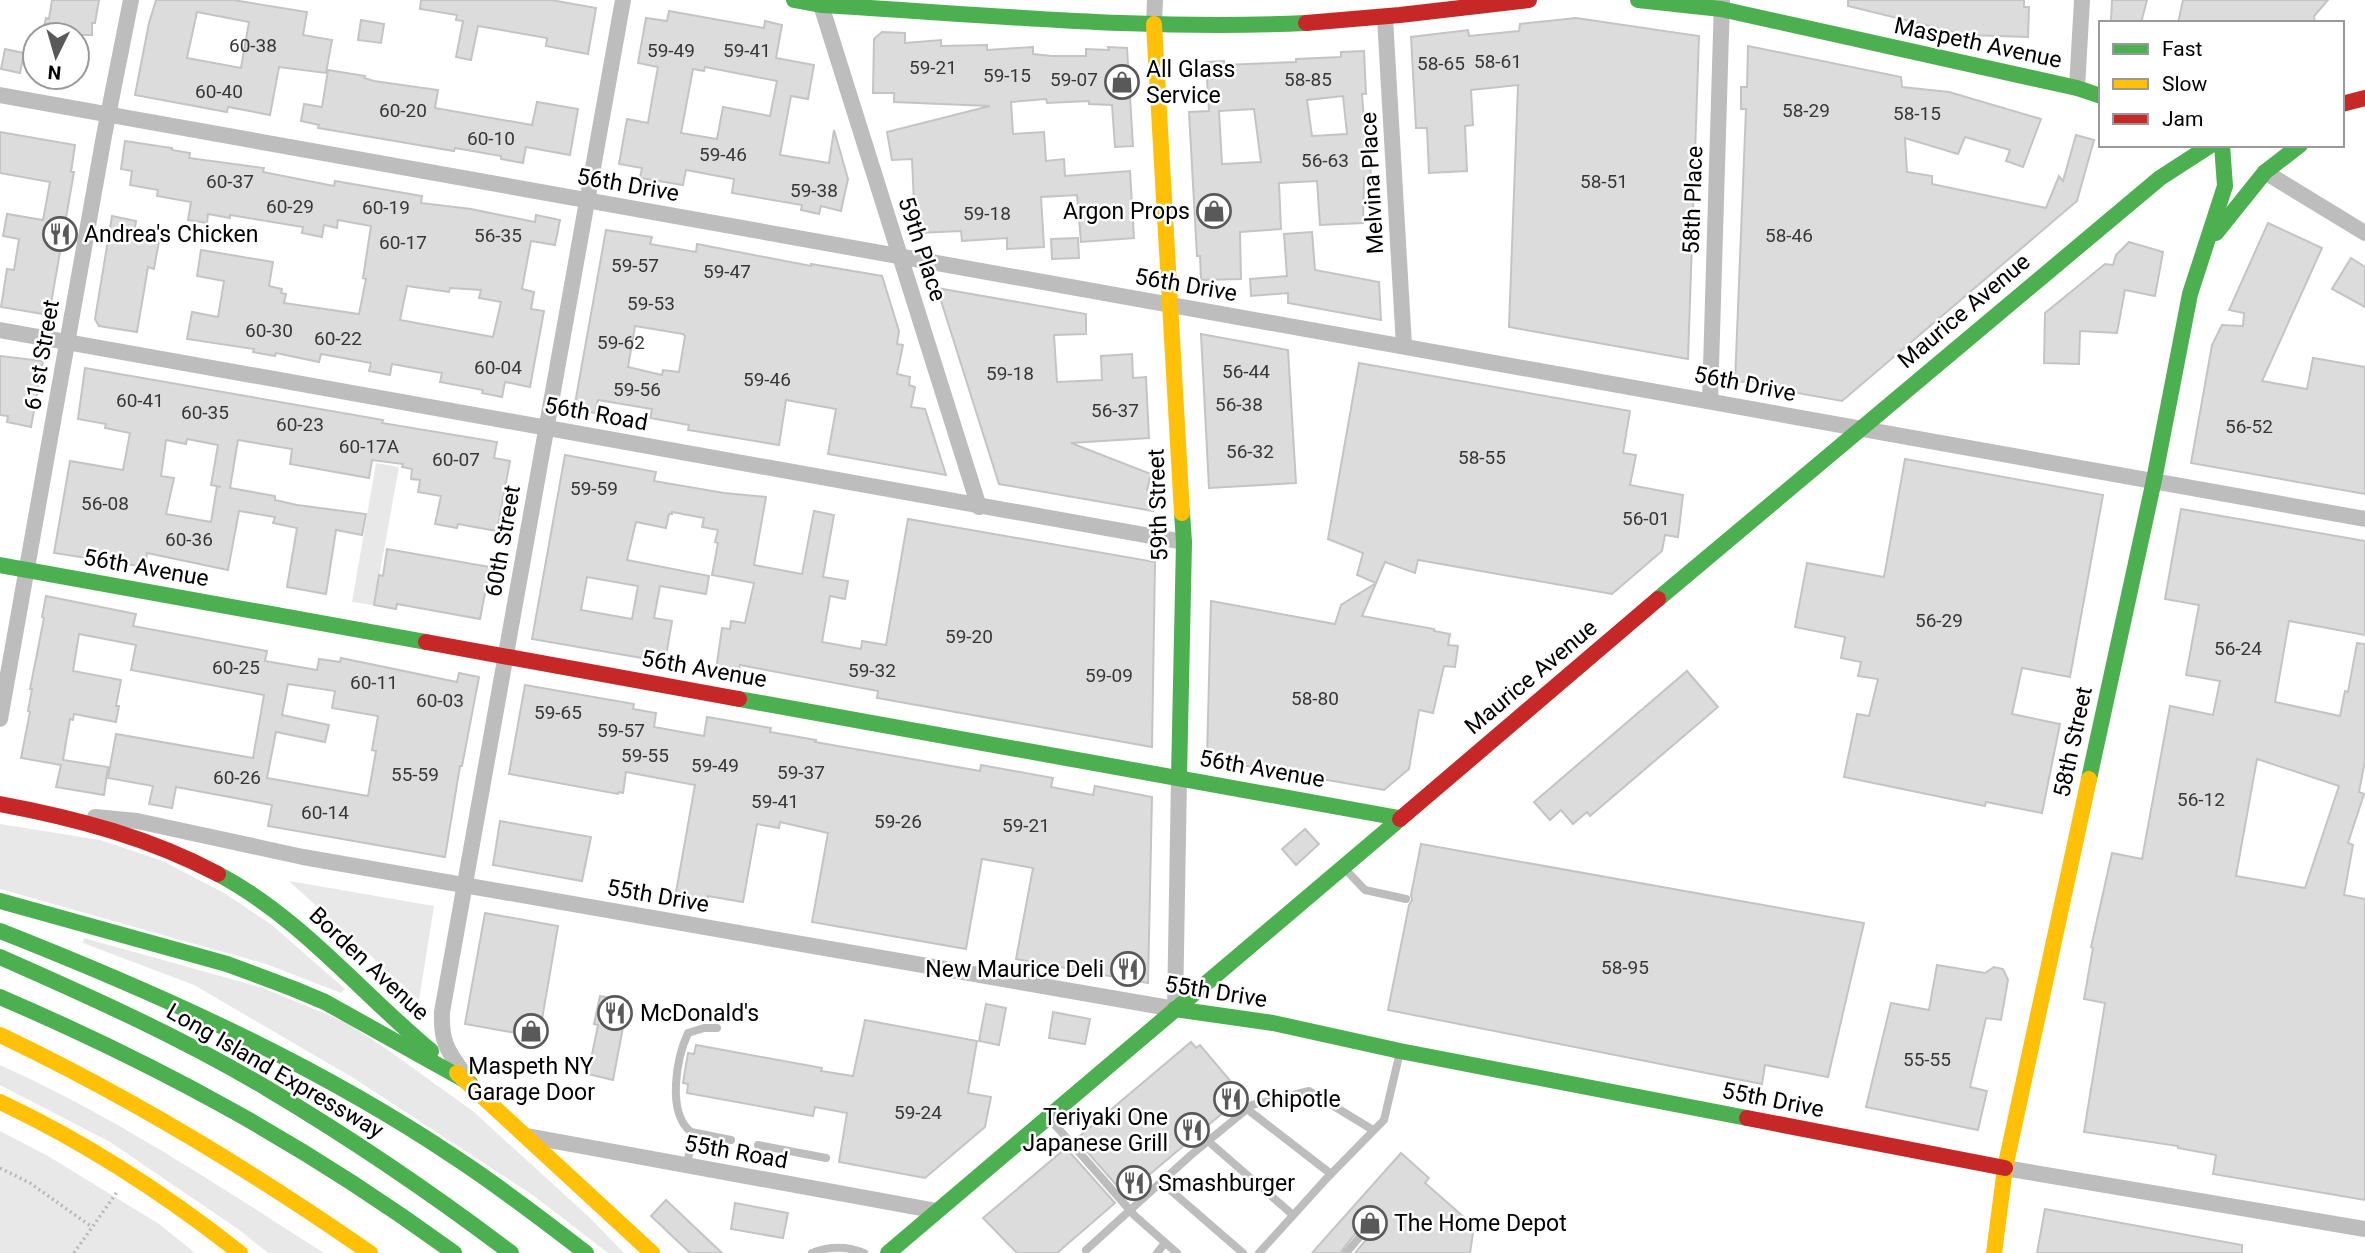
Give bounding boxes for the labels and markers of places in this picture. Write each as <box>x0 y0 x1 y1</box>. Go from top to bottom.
place label: All Glass Service <box>1146 56 1235 109</box>
shop icon: All Glass Service <box>1103 63 1141 101</box>
shop icon: Argon Props <box>1195 192 1233 230</box>
place label: Argon Props <box>1063 198 1190 225</box>
restaurant icon: Andrea's Chicken <box>41 215 79 253</box>
place label: Andrea's Chicken <box>84 221 259 248</box>
restaurant icon: New Maurice Deli <box>1109 950 1147 988</box>
place label: New Maurice Deli <box>925 956 1104 983</box>
restaurant icon: McDonald's <box>596 994 634 1032</box>
place label: McDonald's <box>640 1000 759 1027</box>
shop icon: Maspeth NY Garage Door <box>512 1012 550 1050</box>
place label: Maspeth NY Garage Door <box>467 1053 595 1106</box>
restaurant icon: Chipotle <box>1212 1080 1250 1118</box>
place label: Chipotle <box>1256 1086 1341 1113</box>
place label: Teriyaki One Japanese Grill <box>1022 1104 1168 1157</box>
restaurant icon: Teriyaki One Japanese Grill <box>1173 1111 1211 1149</box>
restaurant icon: Smashburger <box>1115 1164 1153 1202</box>
place label: Smashburger <box>1158 1170 1295 1197</box>
shop icon: The Home Depot <box>1351 1204 1389 1242</box>
place label: The Home Depot <box>1394 1210 1567 1237</box>

